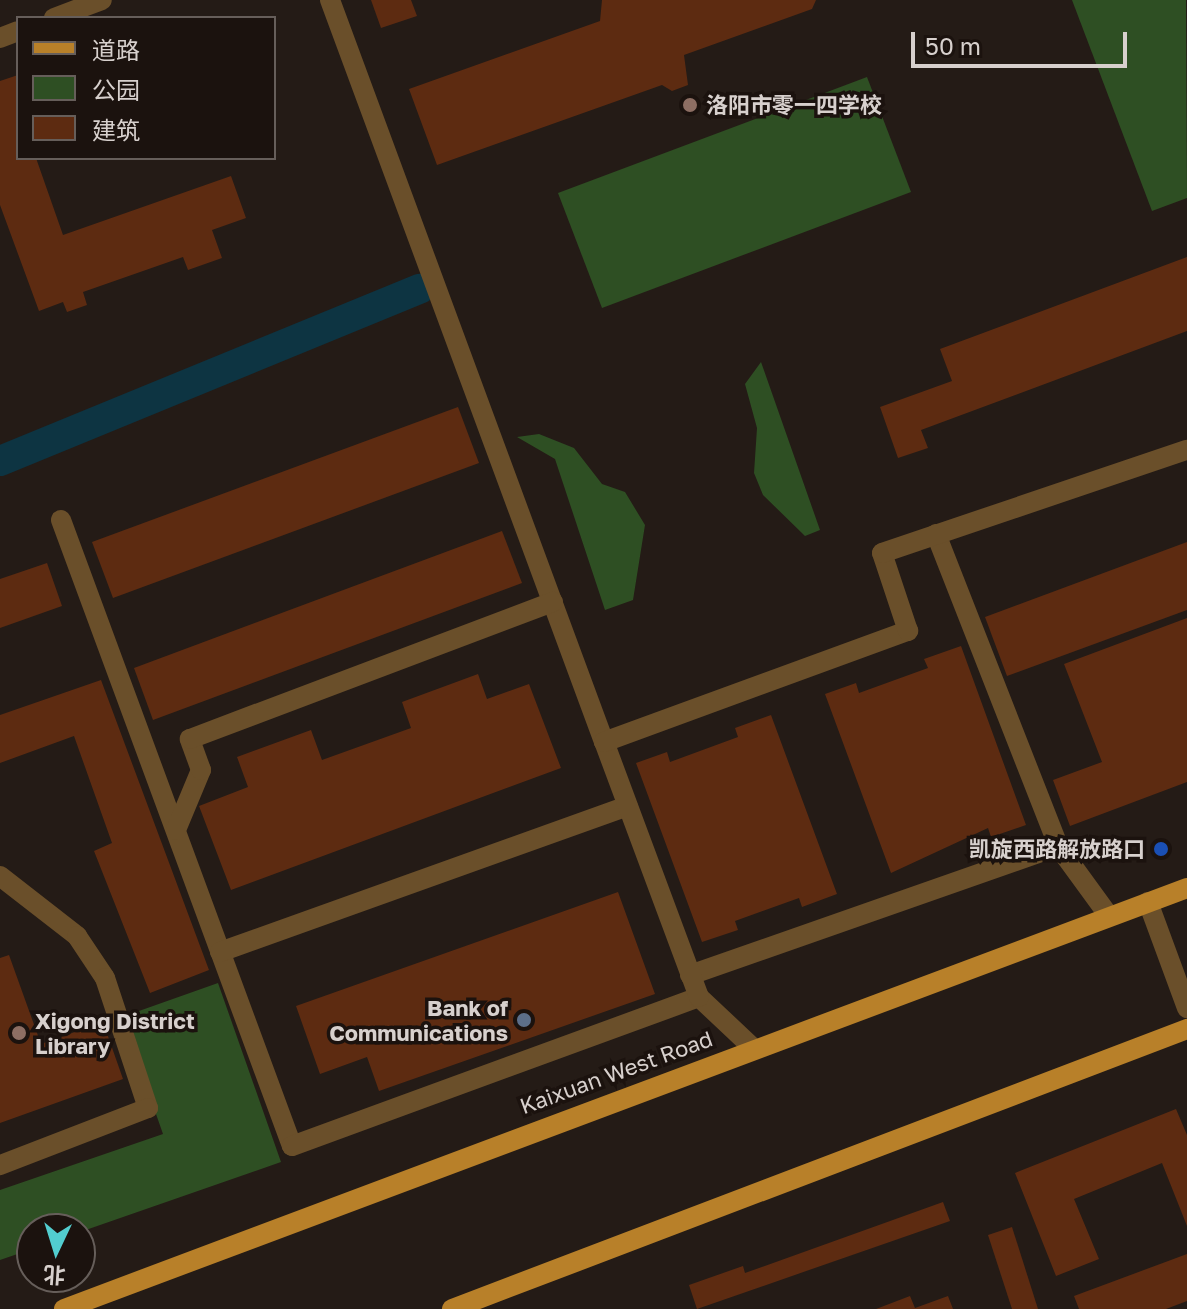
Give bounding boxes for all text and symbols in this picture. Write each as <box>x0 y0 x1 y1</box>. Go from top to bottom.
legend <box>16 16 276 160</box>
scale bar <box>915 16 1131 66</box>
text: 50 m <box>925 31 981 60</box>
text: 道路 <box>92 35 140 64</box>
text: 公园 <box>92 75 140 104</box>
place label: 洛阳市零一四学校 <box>706 92 882 118</box>
marker: 洛阳市零一四学校 <box>681 96 699 114</box>
text: 建筑 <box>92 115 140 144</box>
place label: 凯旋西路解放路口 <box>969 836 1145 862</box>
marker: 凯旋西路解放路口 <box>1152 840 1170 858</box>
place label: Bank of Communications <box>329 994 508 1046</box>
place label: Xigong District Library <box>35 1007 195 1058</box>
marker: Bank of Communications <box>515 1011 533 1029</box>
marker: Xigong District Library <box>10 1024 28 1042</box>
street label: Kaixuan West Road <box>516 1025 716 1119</box>
north arrow <box>16 1213 96 1293</box>
text: 北 <box>43 1261 66 1290</box>

